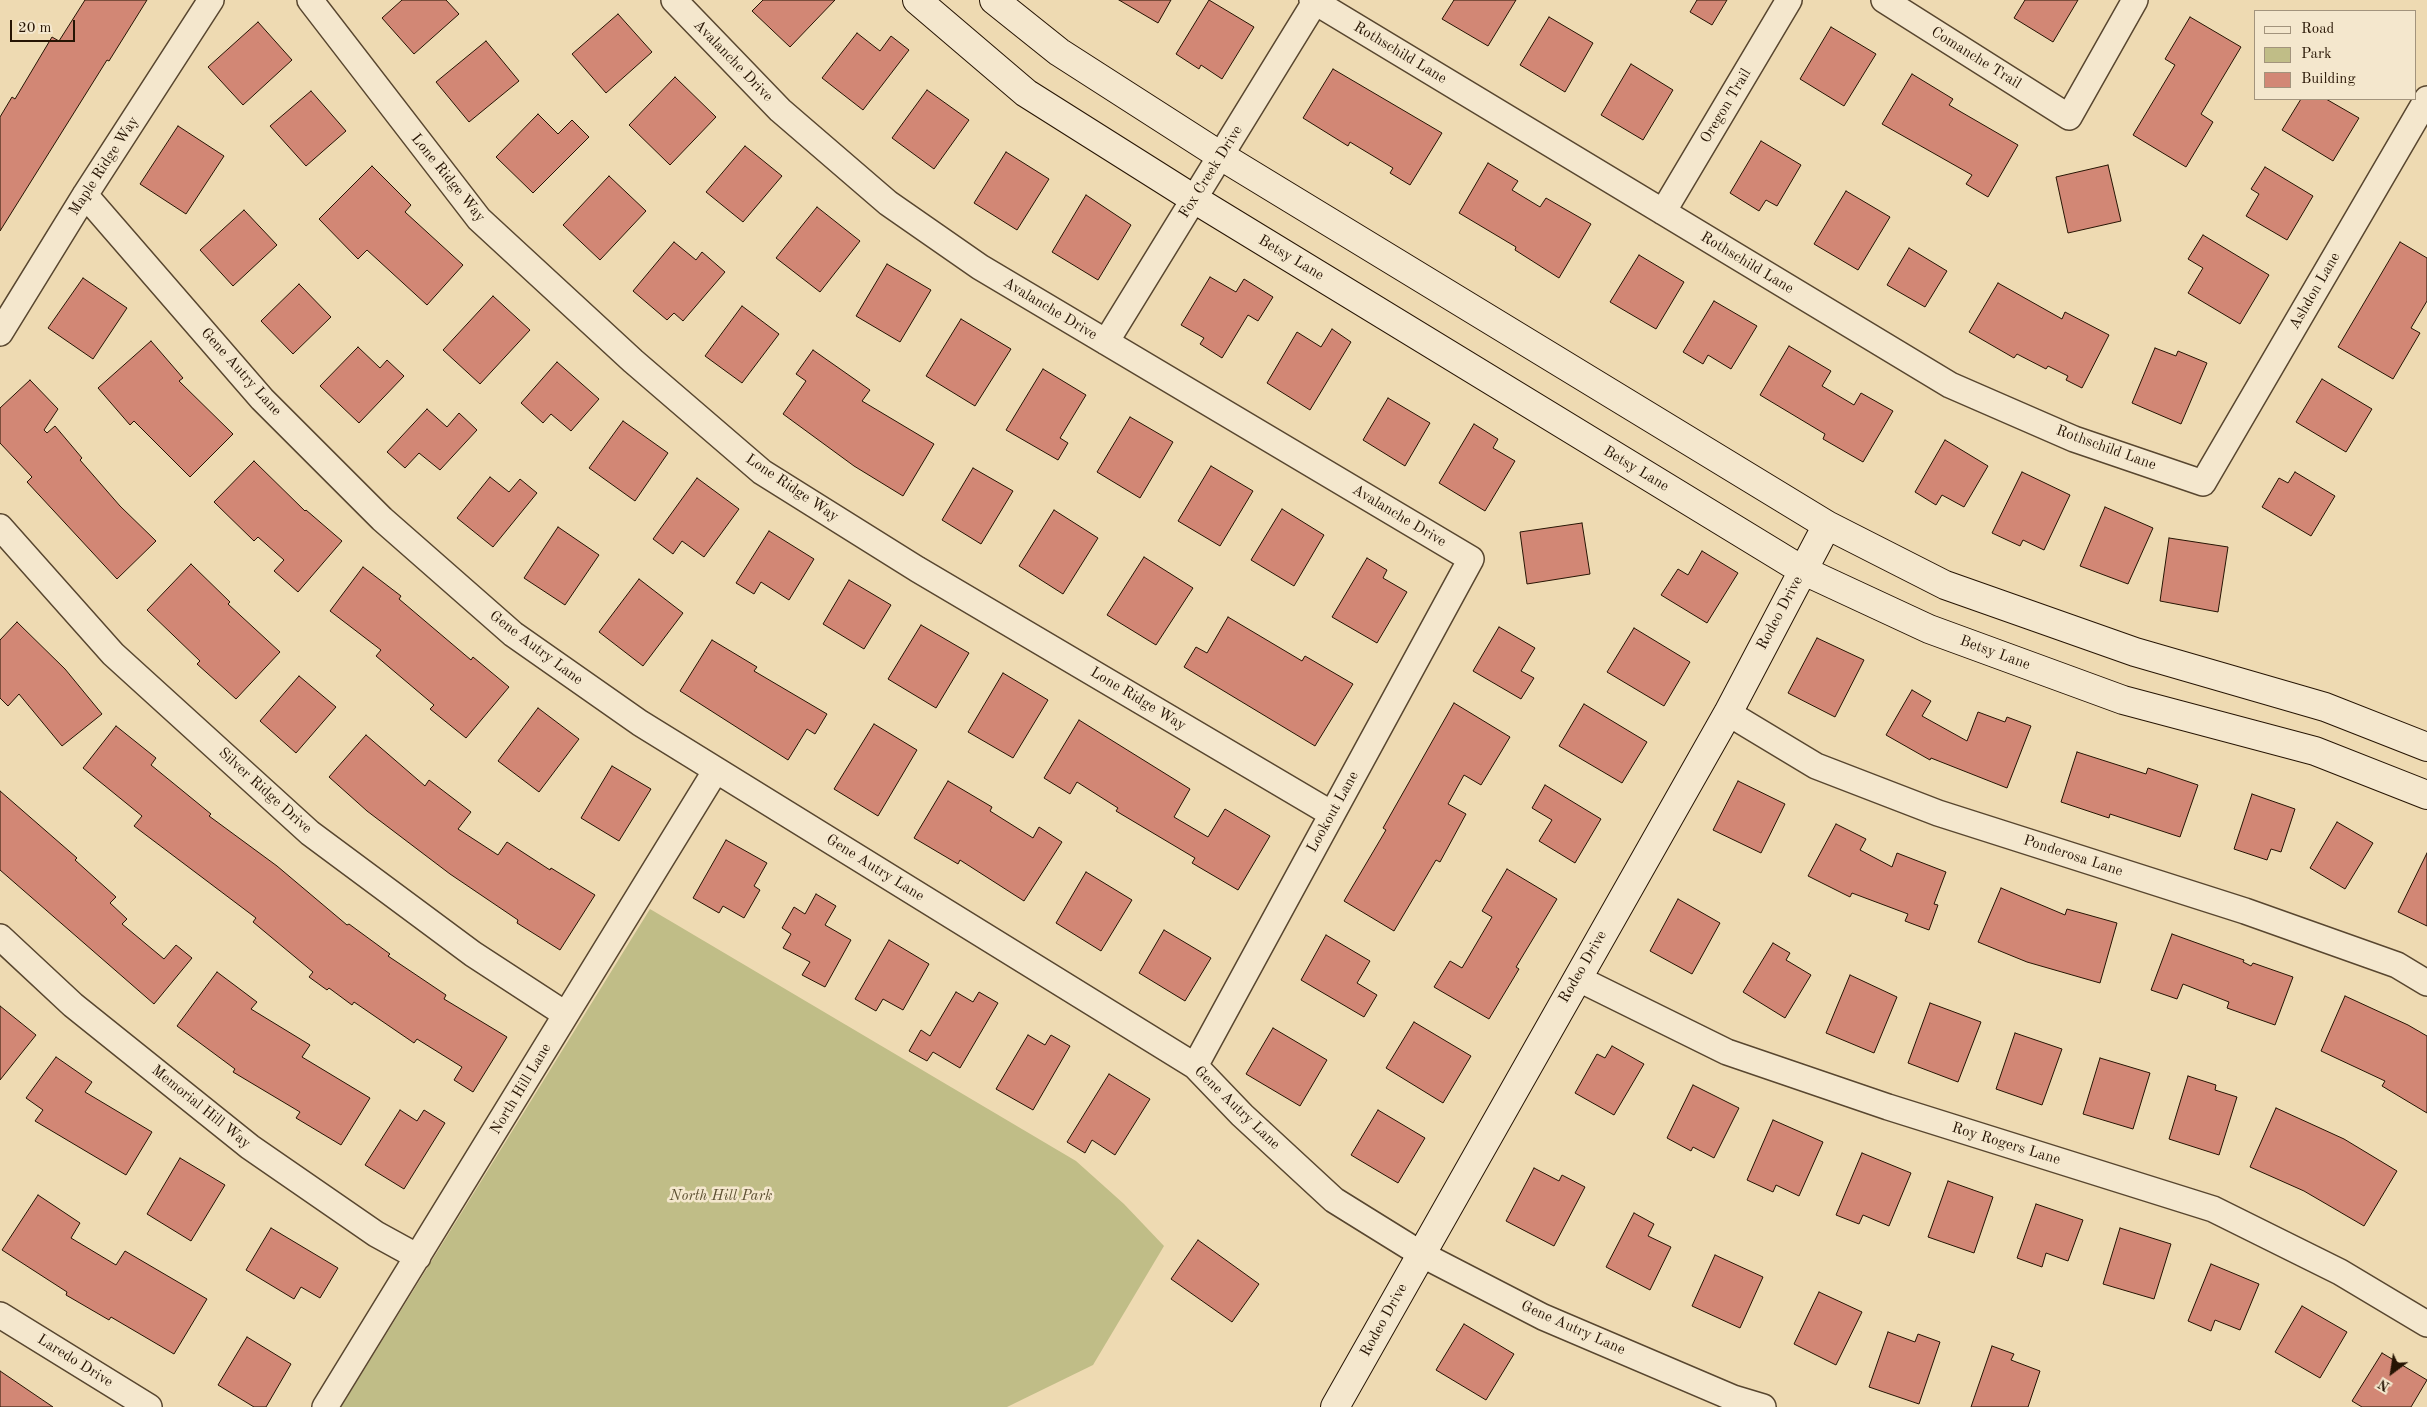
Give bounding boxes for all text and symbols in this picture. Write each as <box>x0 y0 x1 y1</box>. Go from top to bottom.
scale bar <box>12 10 78 42</box>
legend <box>2254 10 2417 100</box>
street label: Avalanche Drive <box>689 16 777 106</box>
street label: Rothschild Lane <box>1350 18 1450 88</box>
text: 20 m <box>18 21 52 36</box>
text: Road <box>2301 22 2334 37</box>
street label: Comanche Trail <box>1928 23 2024 93</box>
text: Park <box>2301 47 2332 62</box>
street label: Oregon Trail <box>1697 65 1755 147</box>
text: Building <box>2301 72 2356 87</box>
street label: Maple Ridge Way <box>65 113 143 219</box>
street label: Fox Creek Drive <box>1175 122 1247 222</box>
street label: Lone Ridge Way <box>407 130 489 226</box>
street label: Rothschild Lane <box>1697 228 1797 298</box>
street label: Betsy Lane <box>1255 231 1327 285</box>
street label: Ashdon Lane <box>2286 249 2344 333</box>
street label: Avalanche Drive <box>1000 274 1100 344</box>
street label: Gene Autry Lane <box>197 324 285 420</box>
street label: Rothschild Lane <box>2053 422 2159 474</box>
street label: Betsy Lane <box>1600 442 1672 496</box>
street label: Lone Ridge Way <box>742 450 842 526</box>
street label: Avalanche Drive <box>1349 481 1449 551</box>
street label: Rodeo Drive <box>1753 573 1807 653</box>
street label: Gene Autry Lane <box>486 607 586 689</box>
street label: Betsy Lane <box>1957 632 2033 674</box>
street label: Lone Ridge Way <box>1087 663 1189 735</box>
street label: Silver Ridge Drive <box>214 744 316 838</box>
street label: Lookout Lane <box>1303 768 1363 856</box>
street label: Gene Autry Lane <box>823 831 927 905</box>
street label: Ponderosa Lane <box>2021 831 2125 881</box>
street label: Rodeo Drive <box>1555 928 1611 1006</box>
street label: North Hill Lane <box>487 1040 555 1138</box>
street label: Memorial Hill Way <box>148 1061 254 1153</box>
street label: Gene Autry Lane <box>1190 1062 1284 1154</box>
street label: Roy Rogers Lane <box>1949 1119 2063 1169</box>
park label: North Hill Park <box>670 1187 772 1205</box>
street label: Rodeo Drive <box>1357 1280 1411 1360</box>
street label: Gene Autry Lane <box>1518 1297 1628 1359</box>
street label: Laredo Drive <box>34 1331 116 1391</box>
north arrow <box>2367 1347 2417 1397</box>
text: N <box>2376 1376 2392 1394</box>

